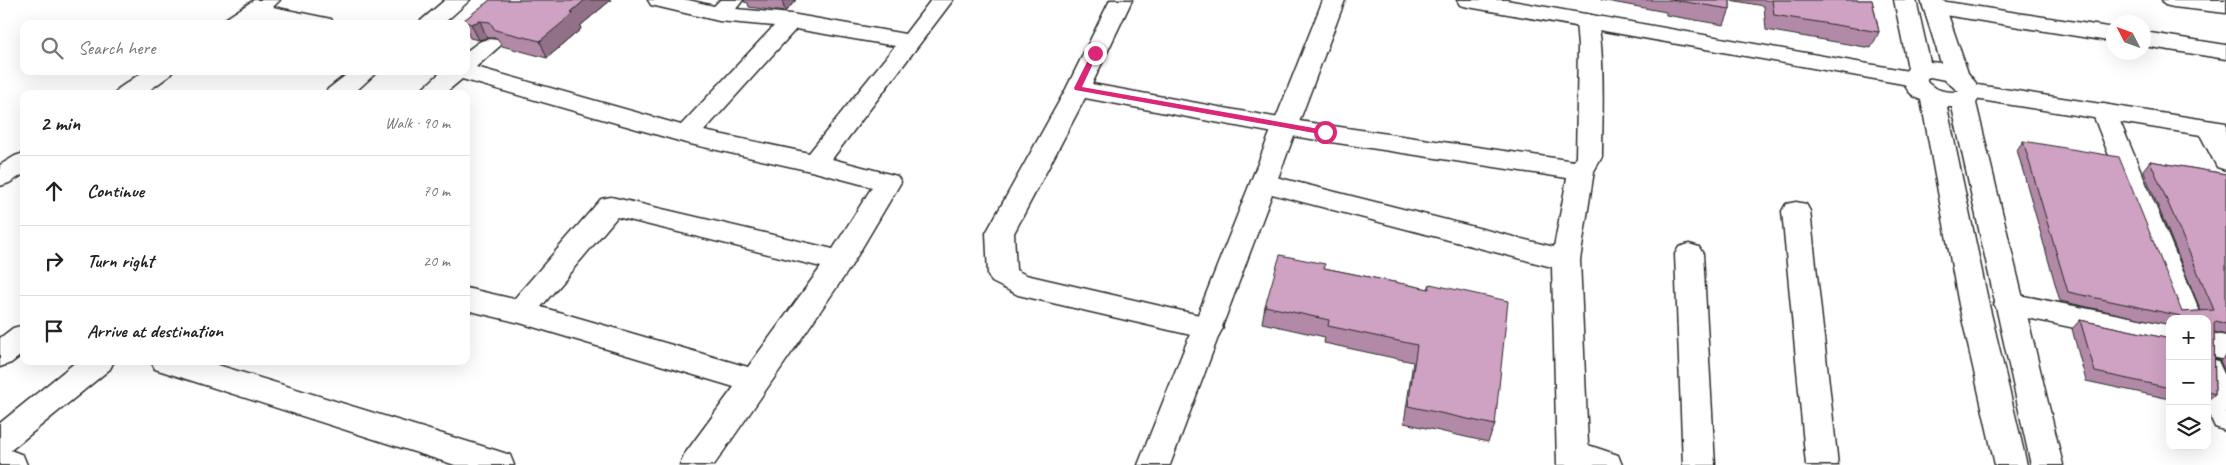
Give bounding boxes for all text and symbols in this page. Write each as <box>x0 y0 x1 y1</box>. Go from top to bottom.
north arrow <box>2106 15 2151 60</box>
search box <box>20 20 470 75</box>
icon: search <box>38 34 66 62</box>
text: Search here <box>78 36 155 60</box>
route end <box>1084 42 1107 65</box>
text: 2 min <box>40 110 80 136</box>
text: Walk · 90 m <box>385 113 450 133</box>
route start <box>1314 121 1337 144</box>
icon: ahead <box>40 177 68 205</box>
text: Continue <box>87 179 144 203</box>
text: 70 m <box>423 181 450 201</box>
icon: right <box>40 247 68 275</box>
text: Turn right <box>87 249 154 273</box>
text: 20 m <box>423 251 450 271</box>
map controls <box>2166 315 2211 450</box>
button: + <box>2166 315 2211 360</box>
icon: arrive <box>40 317 68 345</box>
text: Arrive at destination <box>87 319 223 343</box>
button: − <box>2166 360 2211 405</box>
button: layers <box>2166 405 2211 450</box>

